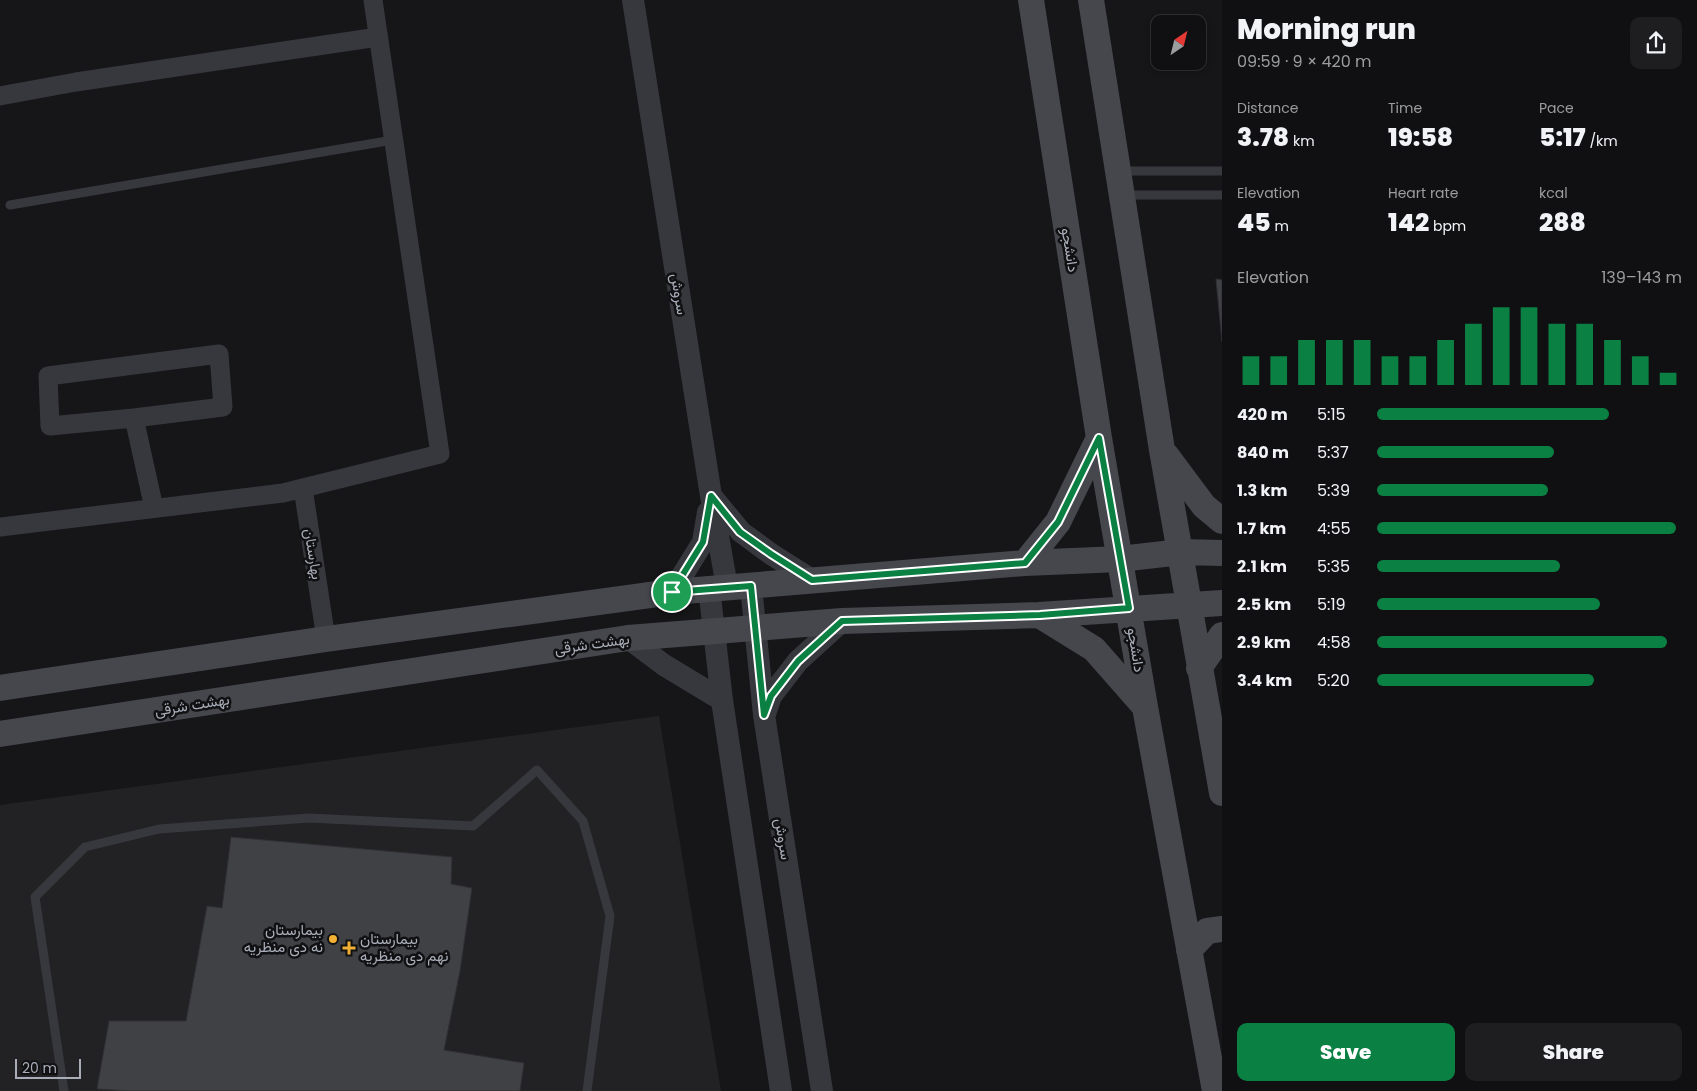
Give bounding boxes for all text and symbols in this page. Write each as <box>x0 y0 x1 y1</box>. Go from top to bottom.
text: Morning run <box>1237 10 1416 49</box>
north arrow <box>1151 15 1206 70</box>
map controls <box>1151 15 1206 70</box>
button: share <box>1630 17 1682 69</box>
text: 09:59 · 9 × 420 m <box>1237 50 1372 73</box>
text: Distance <box>1237 98 1298 118</box>
text: Time <box>1388 98 1422 118</box>
text: Pace <box>1539 98 1574 118</box>
text: 3.78 <box>1237 120 1289 155</box>
text: 19:58 <box>1388 120 1453 155</box>
text: 5:17 <box>1539 120 1586 155</box>
text: km <box>1289 131 1315 151</box>
text: /km <box>1586 131 1618 151</box>
text: Elevation <box>1237 183 1300 203</box>
text: Heart rate <box>1388 183 1458 203</box>
text: kcal <box>1539 183 1568 203</box>
text: 45 <box>1237 205 1271 240</box>
text: 142 <box>1388 205 1429 240</box>
text: 288 <box>1539 205 1586 240</box>
text: m <box>1271 216 1289 236</box>
text: bpm <box>1429 216 1466 236</box>
street label: دانشجو <box>1057 226 1084 274</box>
text: Elevation <box>1237 266 1309 289</box>
text: 139–143 m <box>1601 266 1682 289</box>
street label: سروش <box>666 272 693 316</box>
text: 420 m <box>1237 403 1288 426</box>
text: 5:15 <box>1317 403 1346 426</box>
text: 840 m <box>1237 441 1289 464</box>
text: 5:37 <box>1317 441 1349 464</box>
text: 1.3 km <box>1237 479 1287 502</box>
text: 5:39 <box>1317 479 1350 502</box>
text: 1.7 km <box>1237 517 1286 540</box>
text: 4:55 <box>1317 517 1351 540</box>
street label: بهارستان <box>299 527 328 581</box>
text: 2.1 km <box>1237 555 1287 578</box>
text: 5:35 <box>1317 555 1350 578</box>
pin <box>651 571 693 613</box>
icon: arrive <box>658 578 686 606</box>
text: 2.5 km <box>1237 593 1291 616</box>
text: 5:19 <box>1317 593 1346 616</box>
street label: دانشجو <box>1123 626 1150 674</box>
street label: بهشت شرقی <box>553 628 631 659</box>
text: 2.9 km <box>1237 631 1291 654</box>
text: 4:58 <box>1317 631 1351 654</box>
text: 3.4 km <box>1237 669 1292 692</box>
text: 5:20 <box>1317 669 1350 692</box>
street label: بهشت شرقی <box>153 688 231 721</box>
street label: سروش <box>770 817 797 861</box>
place label: بیمارستان نه دی منظریه <box>244 919 323 957</box>
place label: بیمارستان نهم دی منظریه <box>360 928 448 966</box>
marker: بیمارستان نه دی منظریه <box>327 933 339 945</box>
marker: بیمارستان نهم دی منظریه <box>342 941 356 955</box>
button: Save <box>1237 1023 1455 1081</box>
button: Share <box>1465 1023 1682 1081</box>
scale bar <box>15 1056 81 1079</box>
text: 20 m <box>22 1058 57 1078</box>

